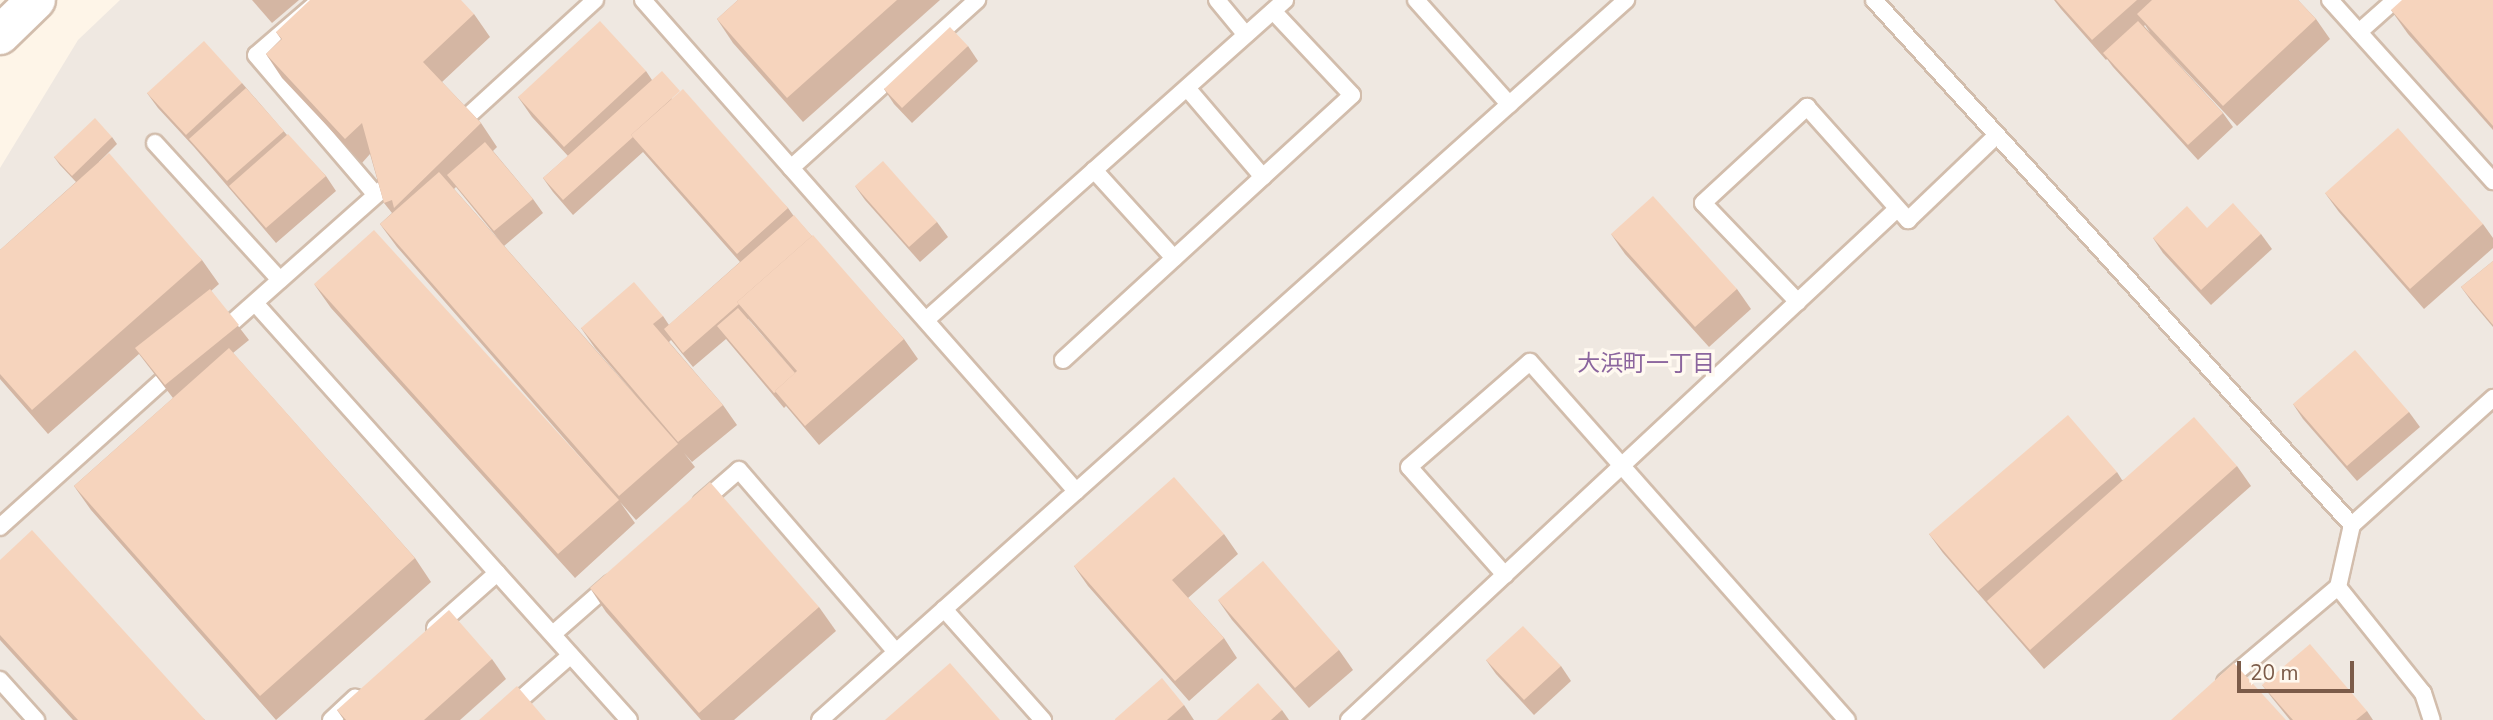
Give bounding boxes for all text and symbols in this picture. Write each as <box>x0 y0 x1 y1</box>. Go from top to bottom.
district label: 大浜町一丁目 <box>1577 350 1715 378</box>
scale bar <box>2241 646 2358 690</box>
text: 20 m <box>2250 659 2299 687</box>

